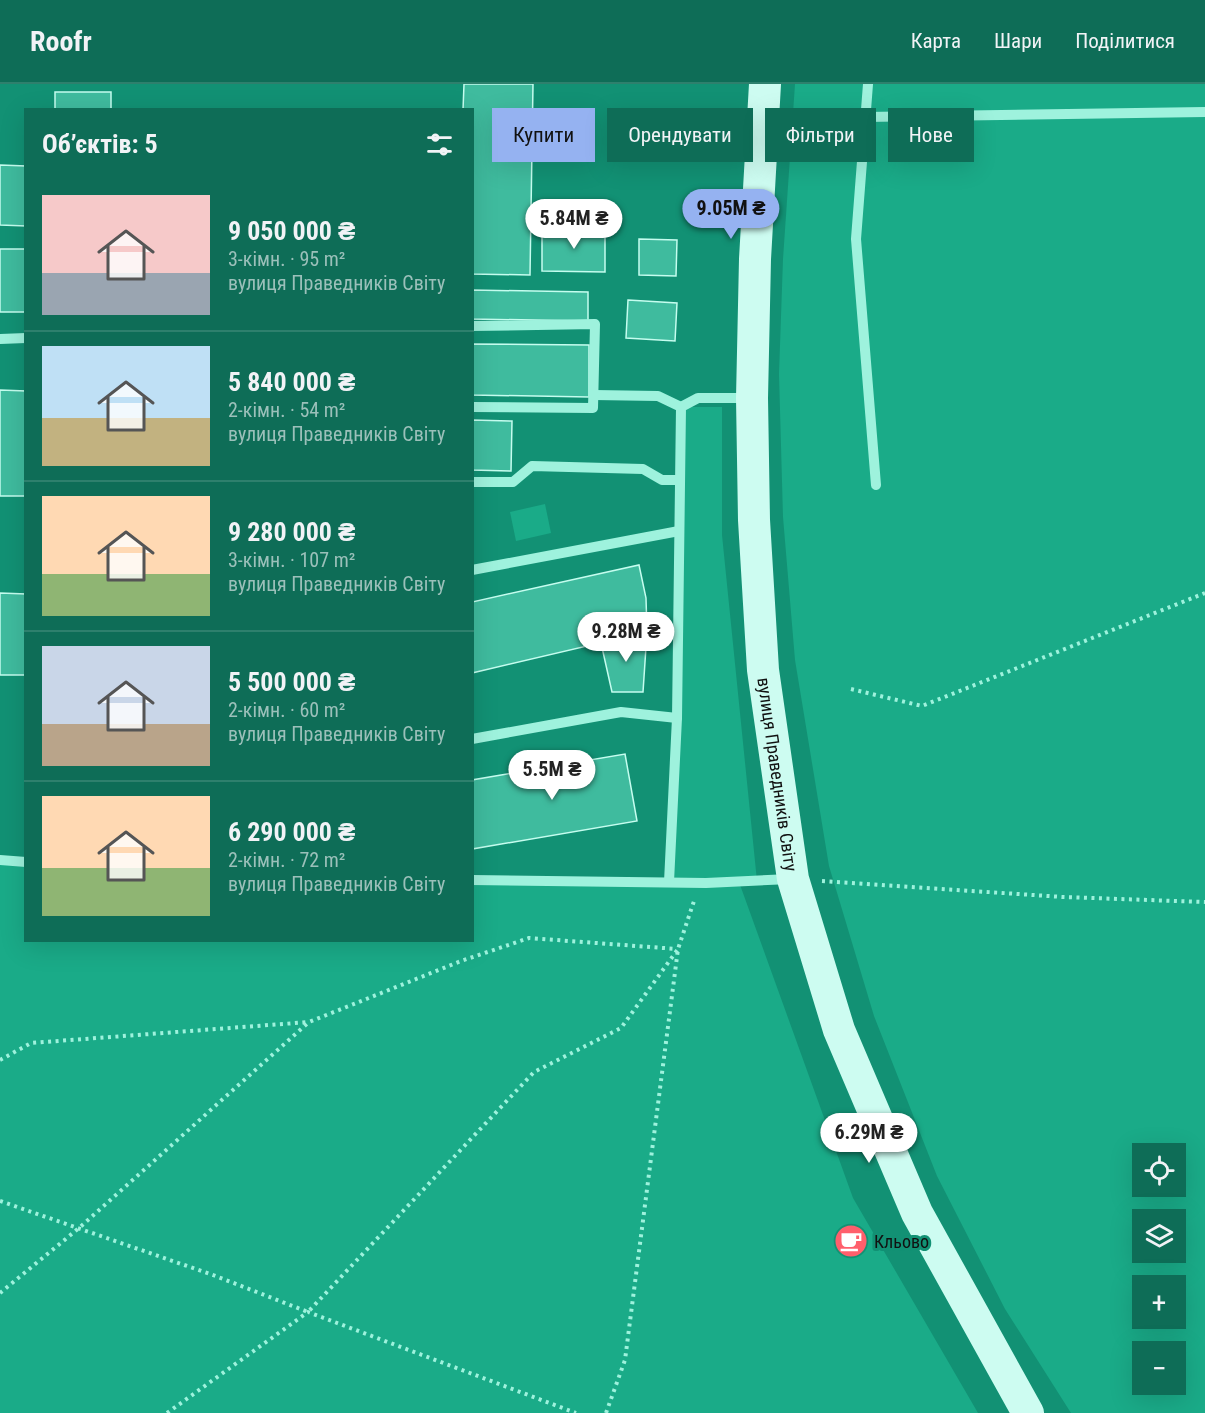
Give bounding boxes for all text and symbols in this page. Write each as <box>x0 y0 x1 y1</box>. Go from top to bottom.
text: Roofr <box>30 25 92 58</box>
text: Карта <box>911 29 961 53</box>
text: Шари <box>994 29 1042 53</box>
text: Поділитися <box>1075 29 1175 53</box>
chip: Купити <box>492 108 595 162</box>
chip: Орендувати <box>607 108 753 162</box>
chip: Фільтри <box>765 108 876 162</box>
chip: Нове <box>888 108 974 162</box>
icon: filters <box>423 128 456 161</box>
text: Об’єктів: 5 <box>42 129 158 159</box>
pin: 9.05M ₴ <box>676 189 786 240</box>
text: 9.05M ₴ <box>696 196 766 220</box>
pin: 5.84M ₴ <box>519 199 629 250</box>
text: 5.84M ₴ <box>539 206 609 230</box>
text: 9 050 000 ₴ <box>228 216 355 246</box>
icon: home <box>90 219 162 291</box>
text: 3-кімн. · 95 m² <box>228 247 345 271</box>
text: вулиця Праведників Світу <box>228 271 445 295</box>
text: 5 840 000 ₴ <box>228 367 355 397</box>
icon: home <box>90 370 162 442</box>
text: 2-кімн. · 54 m² <box>228 398 345 422</box>
text: вулиця Праведників Світу <box>228 422 445 446</box>
text: 9 280 000 ₴ <box>228 517 355 547</box>
icon: home <box>90 520 162 592</box>
text: 3-кімн. · 107 m² <box>228 548 355 572</box>
text: вулиця Праведників Світу <box>228 572 445 596</box>
pin: 9.28M ₴ <box>571 612 681 663</box>
text: 9.28M ₴ <box>591 619 661 643</box>
text: 5 500 000 ₴ <box>228 667 355 697</box>
icon: home <box>90 670 162 742</box>
street label: вулиця Праведників Світу <box>754 676 802 873</box>
text: 2-кімн. · 60 m² <box>228 698 345 722</box>
text: вулиця Праведників Світу <box>228 722 445 746</box>
pin: 5.5M ₴ <box>503 750 601 801</box>
text: 5.5M ₴ <box>522 757 582 781</box>
text: 6 290 000 ₴ <box>228 817 355 847</box>
icon: home <box>90 820 162 892</box>
text: 2-кімн. · 72 m² <box>228 848 345 872</box>
text: вулиця Праведників Світу <box>228 872 445 896</box>
pin: 6.29M ₴ <box>814 1113 924 1164</box>
text: 6.29M ₴ <box>834 1120 904 1144</box>
map controls <box>1132 1143 1186 1395</box>
button: locate <box>1132 1143 1186 1197</box>
button: layers <box>1132 1209 1186 1263</box>
cafe icon: Кльово <box>833 1223 869 1259</box>
place label: Кльово <box>874 1231 929 1252</box>
button: + <box>1132 1275 1186 1329</box>
button: − <box>1132 1341 1186 1395</box>

